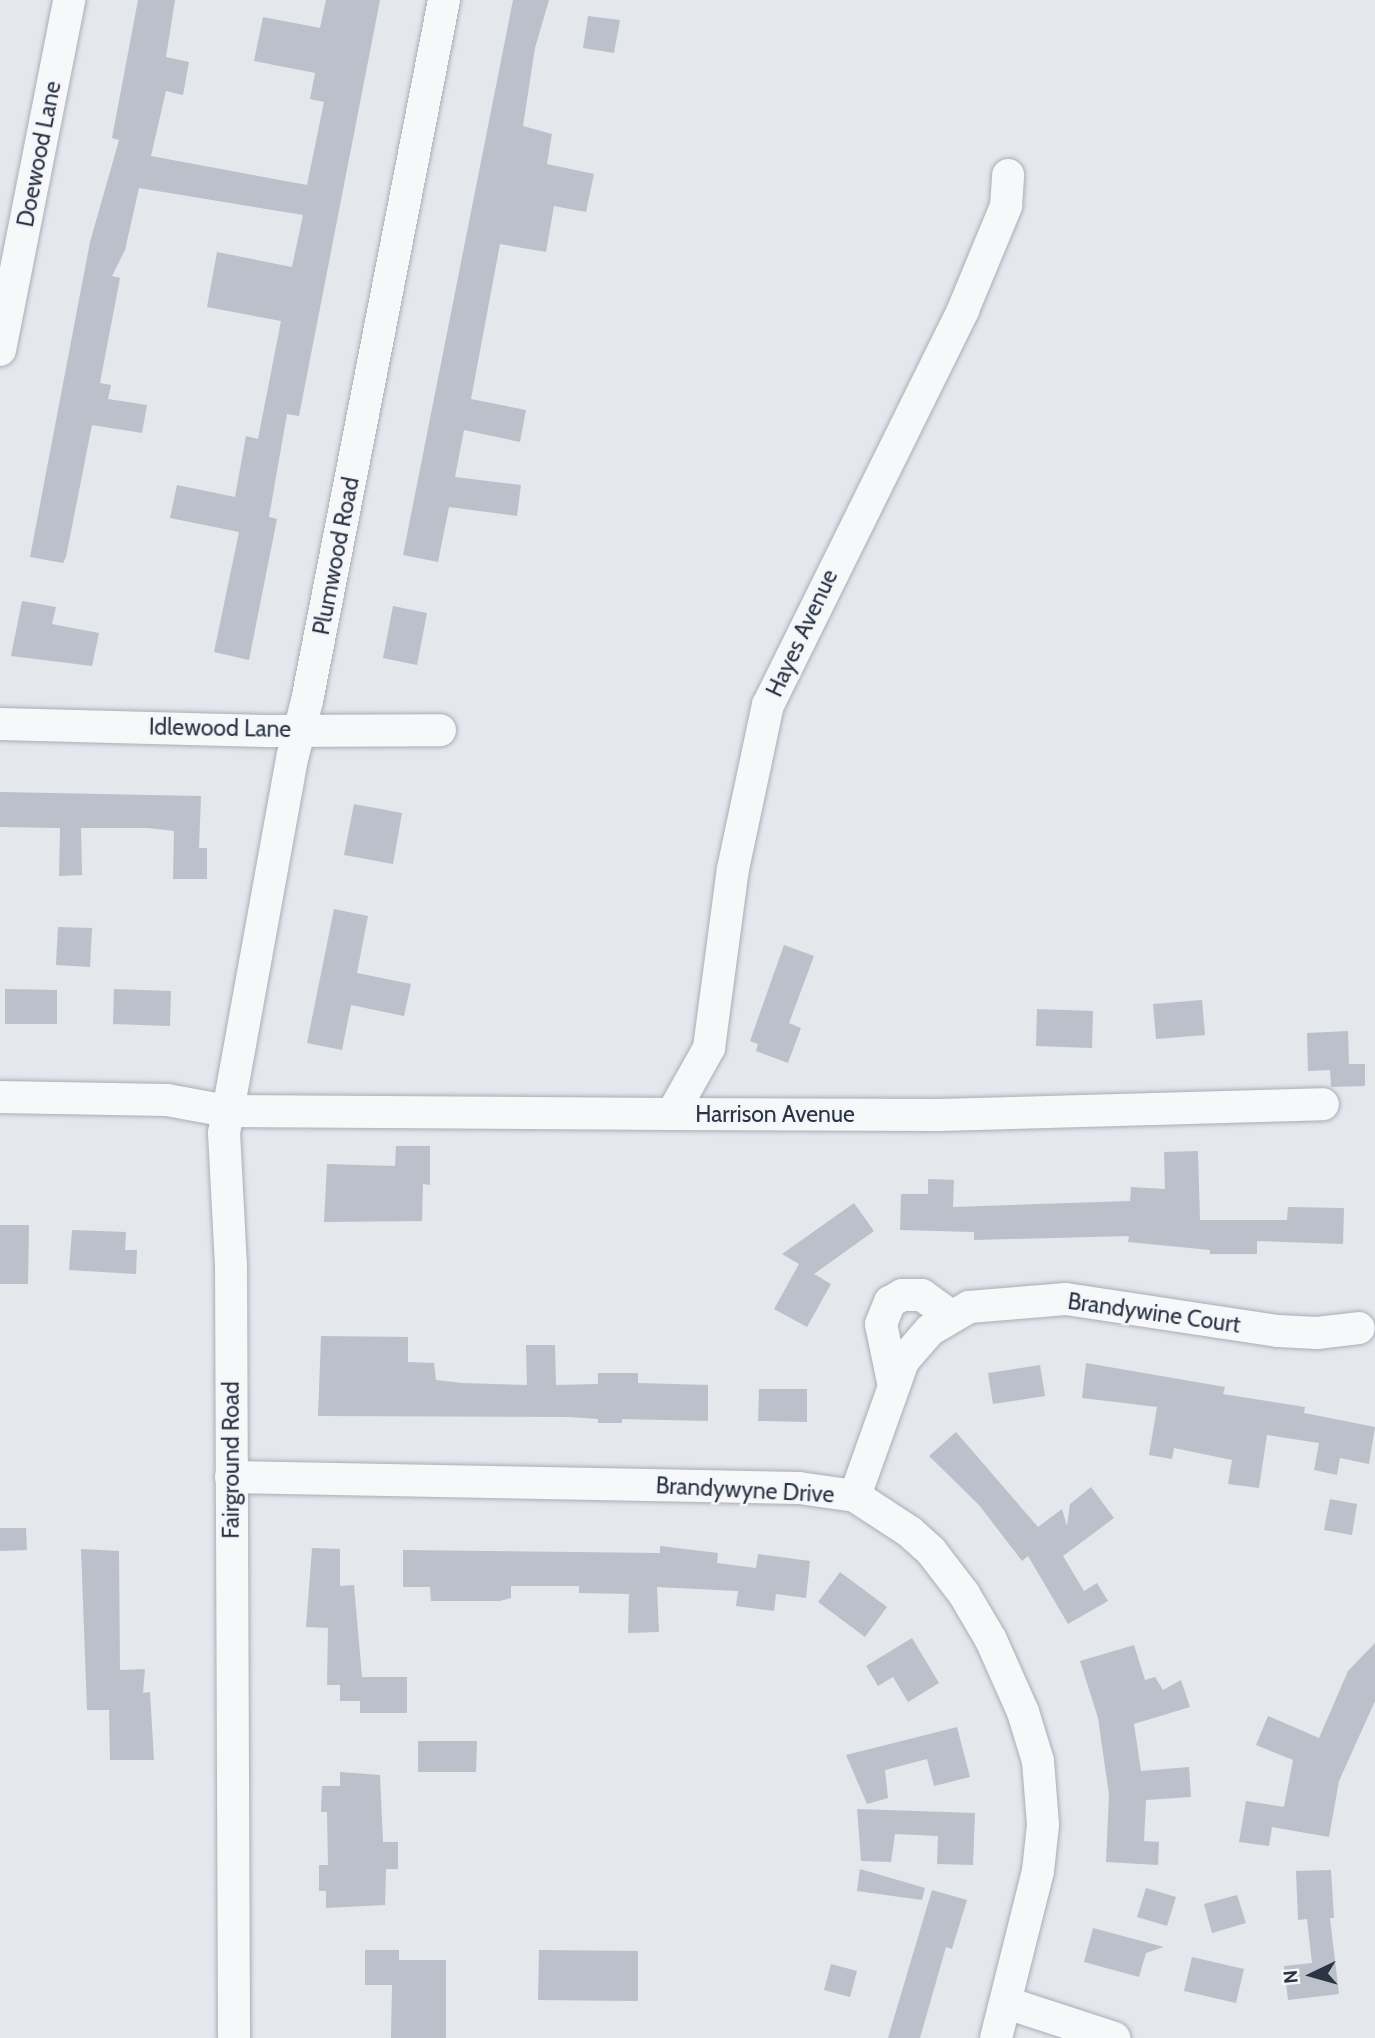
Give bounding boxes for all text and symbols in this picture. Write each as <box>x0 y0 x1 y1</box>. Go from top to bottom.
street label: Doewood Lane <box>11 79 67 229</box>
street label: Plumwood Road <box>307 475 365 637</box>
street label: Hayes Avenue <box>760 565 844 701</box>
street label: Idlewood Lane <box>149 713 291 743</box>
street label: Harrison Avenue <box>695 1100 855 1128</box>
street label: Brandywine Court <box>1066 1287 1242 1339</box>
street label: Fairground Road <box>217 1381 245 1539</box>
street label: Brandywyne Drive <box>655 1472 835 1508</box>
north arrow <box>1277 1940 1347 2010</box>
text: N <box>1279 1969 1303 1985</box>

